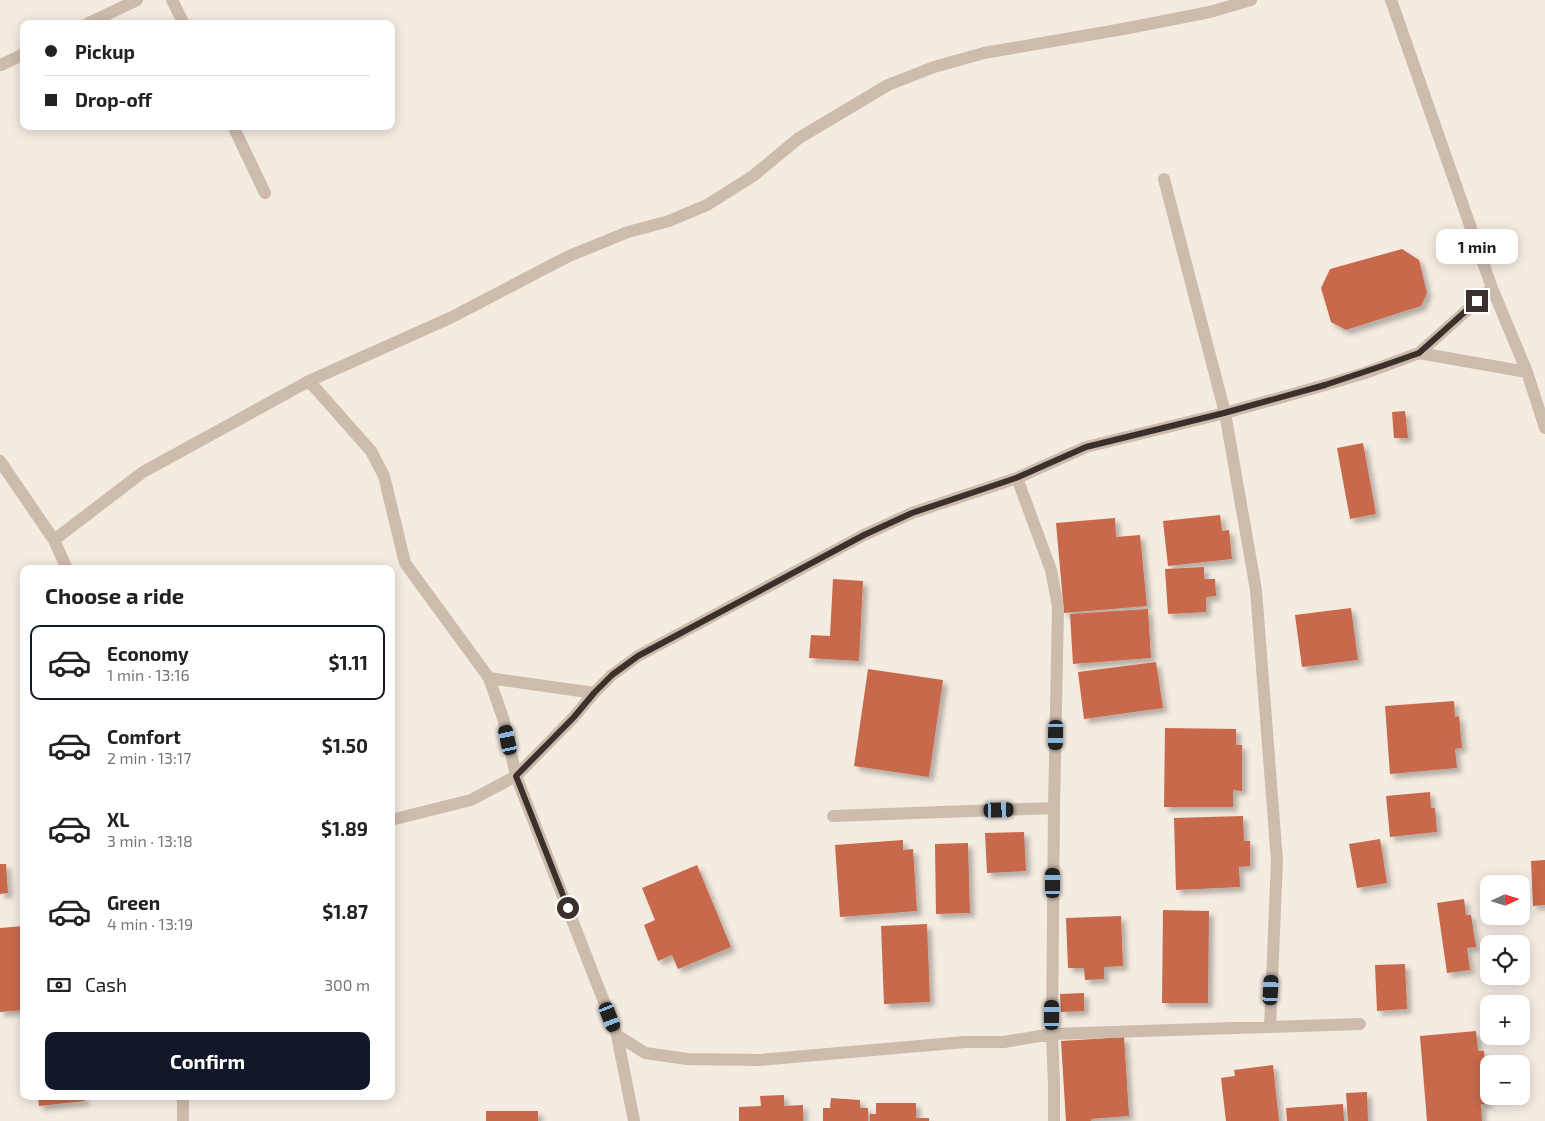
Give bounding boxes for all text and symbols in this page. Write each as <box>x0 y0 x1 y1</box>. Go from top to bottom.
text: Pickup <box>75 40 135 63</box>
text: Drop-off <box>75 88 152 111</box>
callout: 1 min <box>1436 228 1518 264</box>
text: 1 min <box>1458 237 1496 256</box>
route end <box>1466 290 1488 312</box>
text: Choose a ride <box>45 582 184 608</box>
icon: car <box>47 640 92 685</box>
text: Economy <box>107 642 189 665</box>
text: $1.11 <box>329 651 368 674</box>
text: 1 min · 13:16 <box>107 665 190 684</box>
car <box>1048 720 1063 750</box>
icon: car <box>47 723 92 768</box>
car <box>497 724 518 756</box>
text: Comfort <box>107 725 181 748</box>
text: $1.50 <box>322 734 368 757</box>
text: 2 min · 13:17 <box>107 748 191 767</box>
car <box>983 802 1014 818</box>
icon: car <box>47 806 92 851</box>
text: XL <box>107 808 129 831</box>
text: $1.89 <box>321 817 368 840</box>
text: 3 min · 13:18 <box>107 831 193 850</box>
car <box>1045 868 1060 898</box>
north arrow <box>1480 875 1530 925</box>
map controls <box>1480 875 1530 1105</box>
icon: car <box>47 889 92 934</box>
text: Green <box>107 891 160 914</box>
route start <box>557 897 579 919</box>
text: $1.87 <box>322 900 368 923</box>
text: 4 min · 13:19 <box>107 914 193 933</box>
button: locate <box>1480 935 1530 985</box>
icon: cash <box>45 971 73 999</box>
text: Cash <box>85 973 127 996</box>
text: 300 m <box>324 975 370 994</box>
car <box>1262 975 1279 1005</box>
button: + <box>1480 995 1530 1045</box>
car <box>597 1000 622 1034</box>
car <box>1044 1000 1059 1030</box>
button: Confirm <box>45 1032 370 1090</box>
button: − <box>1480 1055 1530 1105</box>

